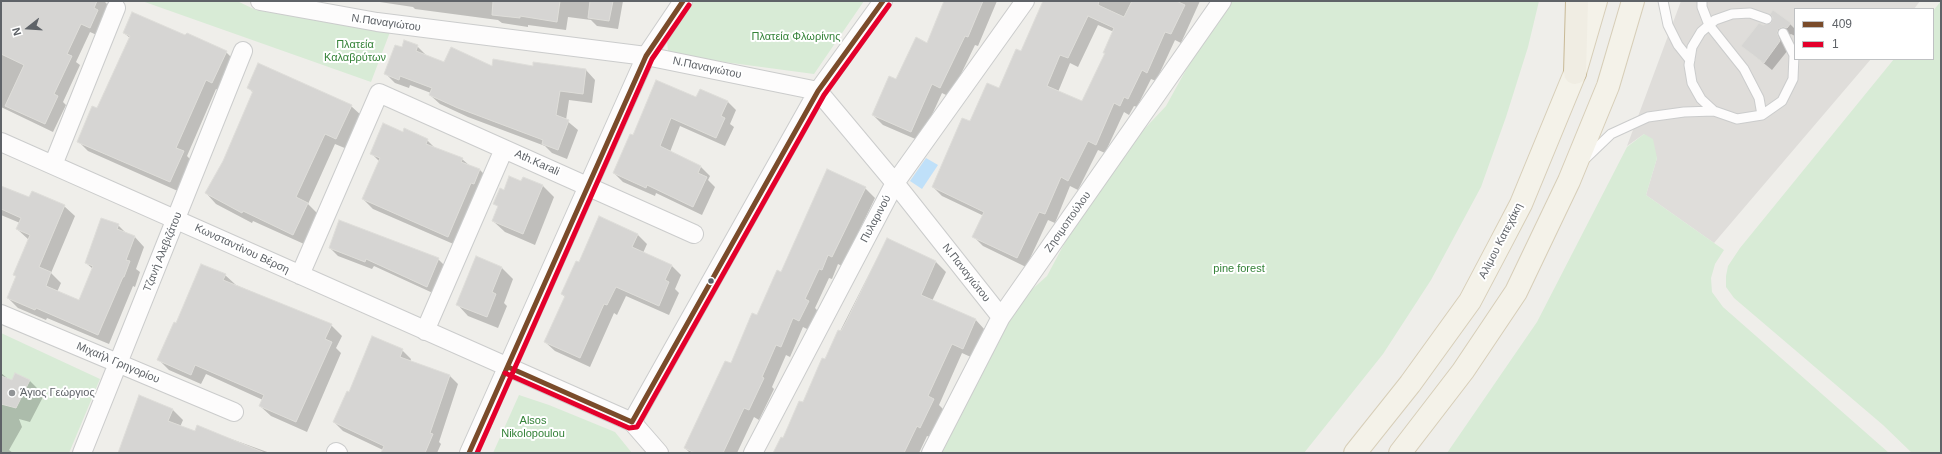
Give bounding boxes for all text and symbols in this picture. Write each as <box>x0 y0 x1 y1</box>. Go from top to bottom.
north arrow <box>8 8 48 48</box>
legend <box>1794 8 1934 60</box>
street label: Ν.Παναγιώτου <box>350 12 422 34</box>
text: 409 <box>1832 17 1852 31</box>
text: N <box>10 26 23 37</box>
park label: Πλατεία Φλωρίνης <box>751 30 841 44</box>
text: 1 <box>1832 37 1839 51</box>
park label: Πλατεία Καλαβρύτων <box>324 38 386 64</box>
street label: Ν.Παναγιώτου <box>671 54 743 82</box>
street label: Ath.Karali <box>513 147 561 179</box>
street label: Ζησιμοπούλου <box>1042 189 1094 255</box>
street label: Πυλαρινού <box>858 193 894 245</box>
street label: Αλίμου Κατεχάκη <box>1476 201 1526 281</box>
street label: Τζανή Αλεβιζάτου <box>141 210 185 294</box>
street label: Κωνσταντίνου Βέρση <box>193 221 291 277</box>
street label: Ν.Παναγιώτου <box>939 241 993 305</box>
park label: pine forest <box>1213 262 1265 276</box>
unlabelled marker <box>706 276 716 286</box>
street label: Μιχαήλ Γρηγορίου <box>74 340 162 386</box>
place label: Άγιος Γεώργιος <box>20 386 95 400</box>
marker: Άγιος Γεώργιος <box>7 388 17 398</box>
park label: Alsos Nikolopoulou <box>501 414 565 440</box>

